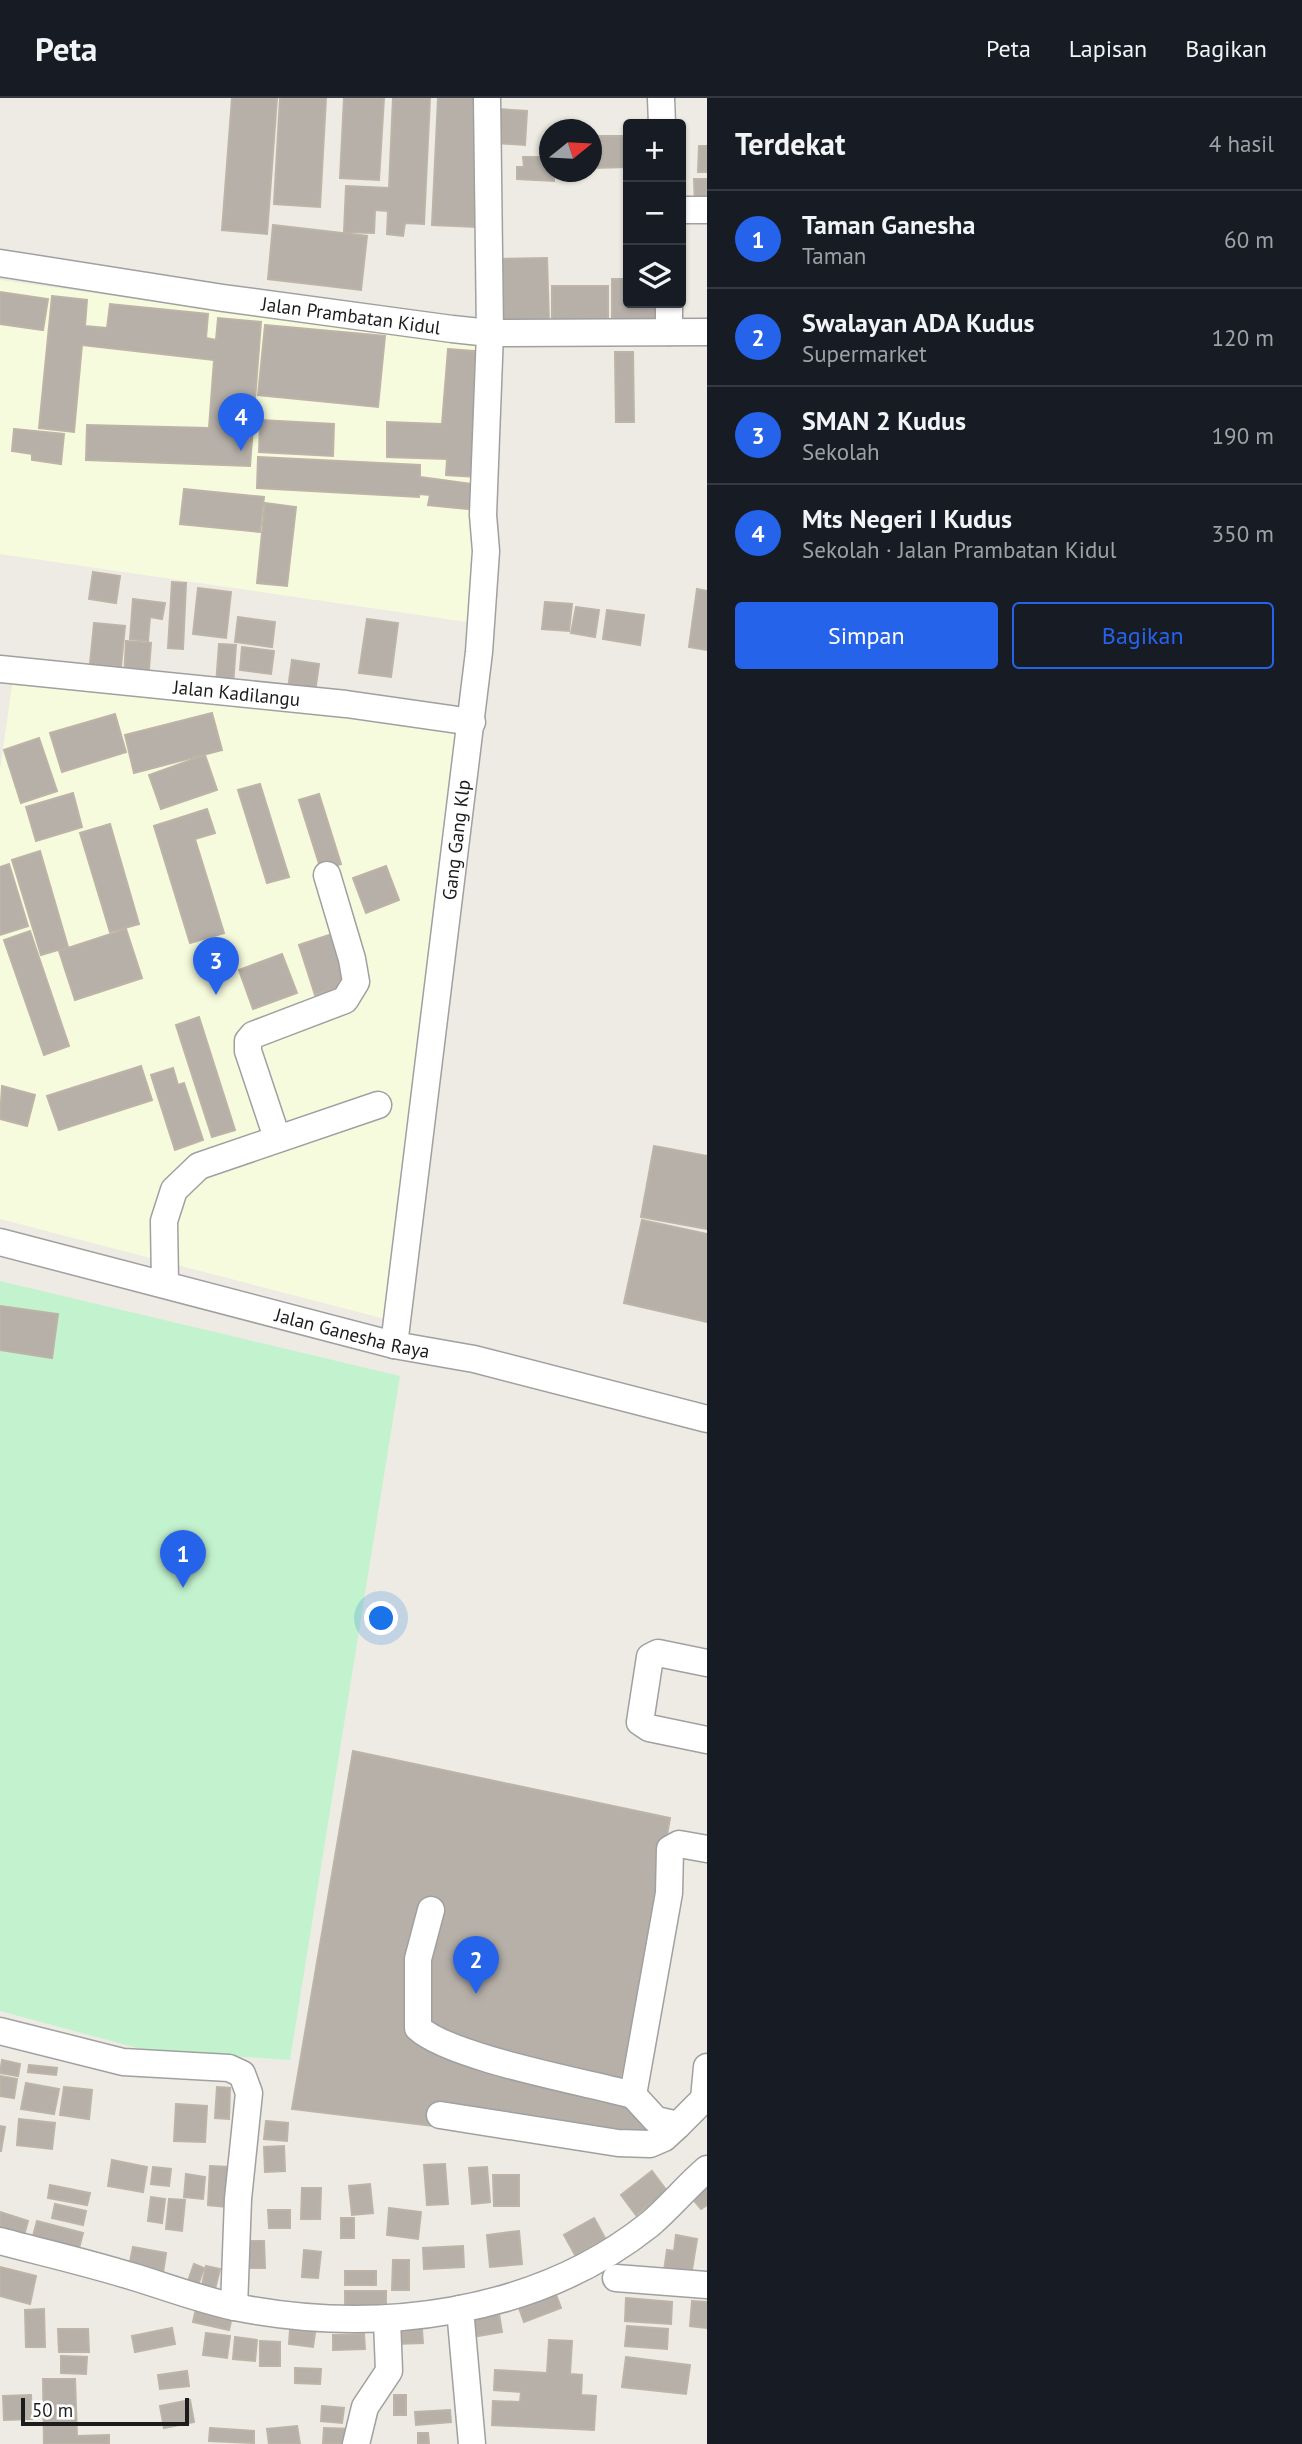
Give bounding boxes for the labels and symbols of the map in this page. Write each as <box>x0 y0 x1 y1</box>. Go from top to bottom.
north arrow <box>539 119 602 182</box>
street label: Jalan Prambatan Kidul <box>259 291 443 339</box>
pin: 4 <box>218 393 264 451</box>
street label: Jalan Kadilangu <box>171 675 301 711</box>
street label: Gang Gang Klp <box>437 778 475 901</box>
pin: 3 <box>193 937 239 995</box>
street label: Jalan Ganesha Raya <box>272 1302 431 1363</box>
pin: 1 <box>160 1530 206 1588</box>
your location <box>364 1601 398 1635</box>
pin: 2 <box>453 1936 499 1994</box>
scale bar <box>21 2395 189 2427</box>

